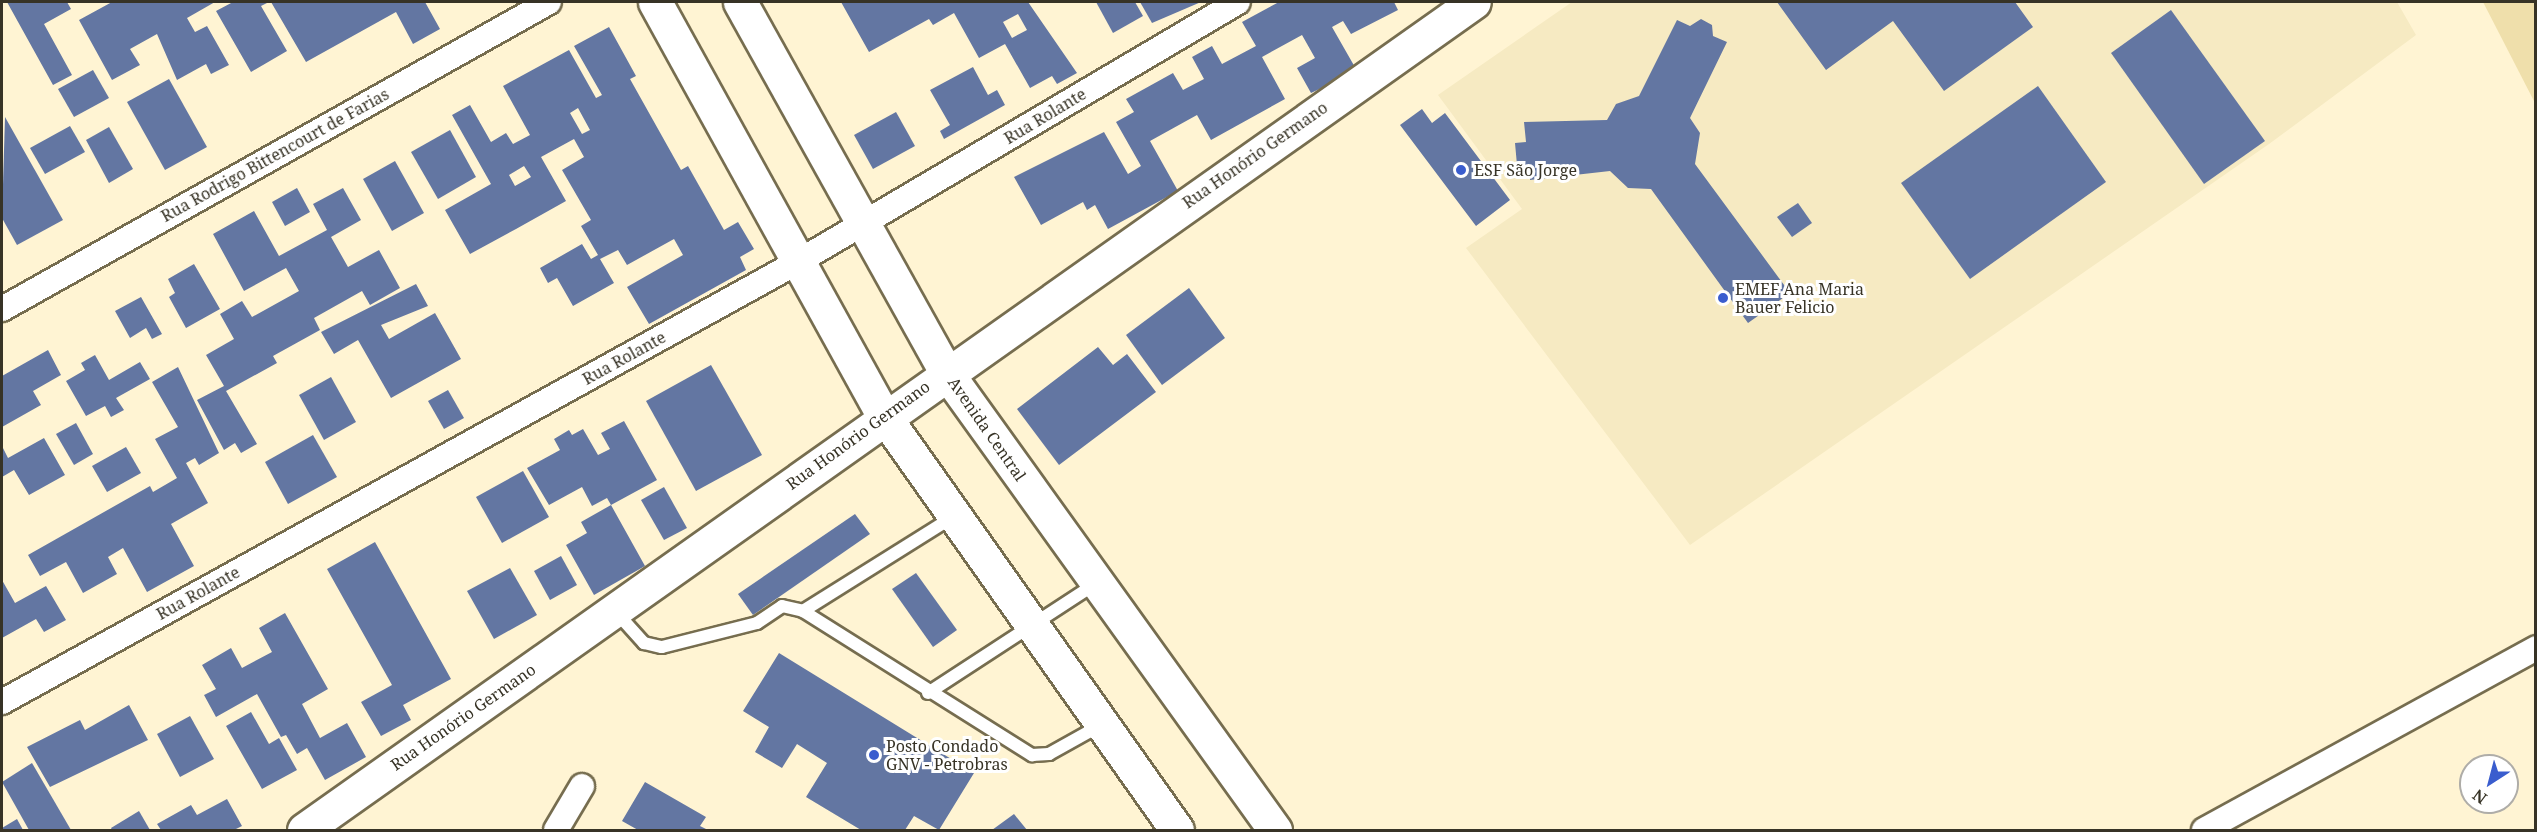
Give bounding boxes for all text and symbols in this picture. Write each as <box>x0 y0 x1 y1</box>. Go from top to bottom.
street label: Rua Rodrigo Bittencourt de Farias <box>158 84 392 226</box>
street label: Rua Rolante <box>1001 84 1089 148</box>
street label: Rua Honório Germano <box>1179 98 1331 212</box>
place label: ESF São Jorge <box>1474 160 1577 180</box>
marker: ESF São Jorge <box>1452 161 1470 179</box>
place label: EMEF Ana Maria Bauer Felicio <box>1735 279 1864 317</box>
marker: EMEF Ana Maria Bauer Felicio <box>1716 291 1730 305</box>
street label: Rua Rolante <box>579 327 669 389</box>
street label: Avenida Central <box>944 373 1030 485</box>
street label: Rua Honório Germano <box>783 377 933 493</box>
street label: Rua Rolante <box>153 562 243 624</box>
street label: Rua Honório Germano <box>387 660 539 774</box>
place label: Posto Condado GNV - Petrobras <box>886 736 1008 774</box>
marker: Posto Condado GNV - Petrobras <box>867 748 881 762</box>
north arrow <box>2459 754 2519 814</box>
text: N <box>2468 784 2491 810</box>

